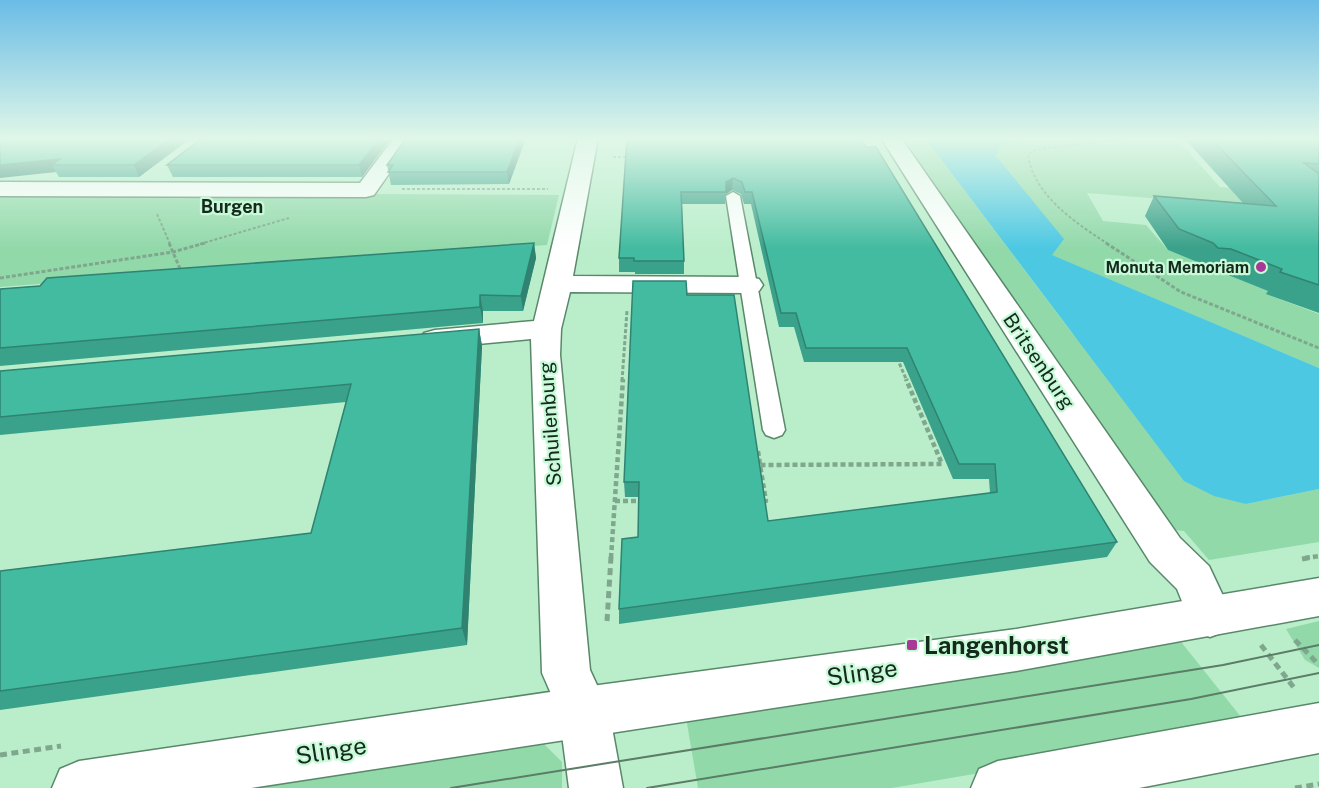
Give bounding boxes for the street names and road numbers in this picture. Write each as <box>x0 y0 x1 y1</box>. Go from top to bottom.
street label: Britsenburg <box>998 308 1080 414</box>
street label: Schuilenburg <box>534 361 566 487</box>
street label: Slinge <box>825 653 899 691</box>
street label: Slinge <box>294 731 368 769</box>

